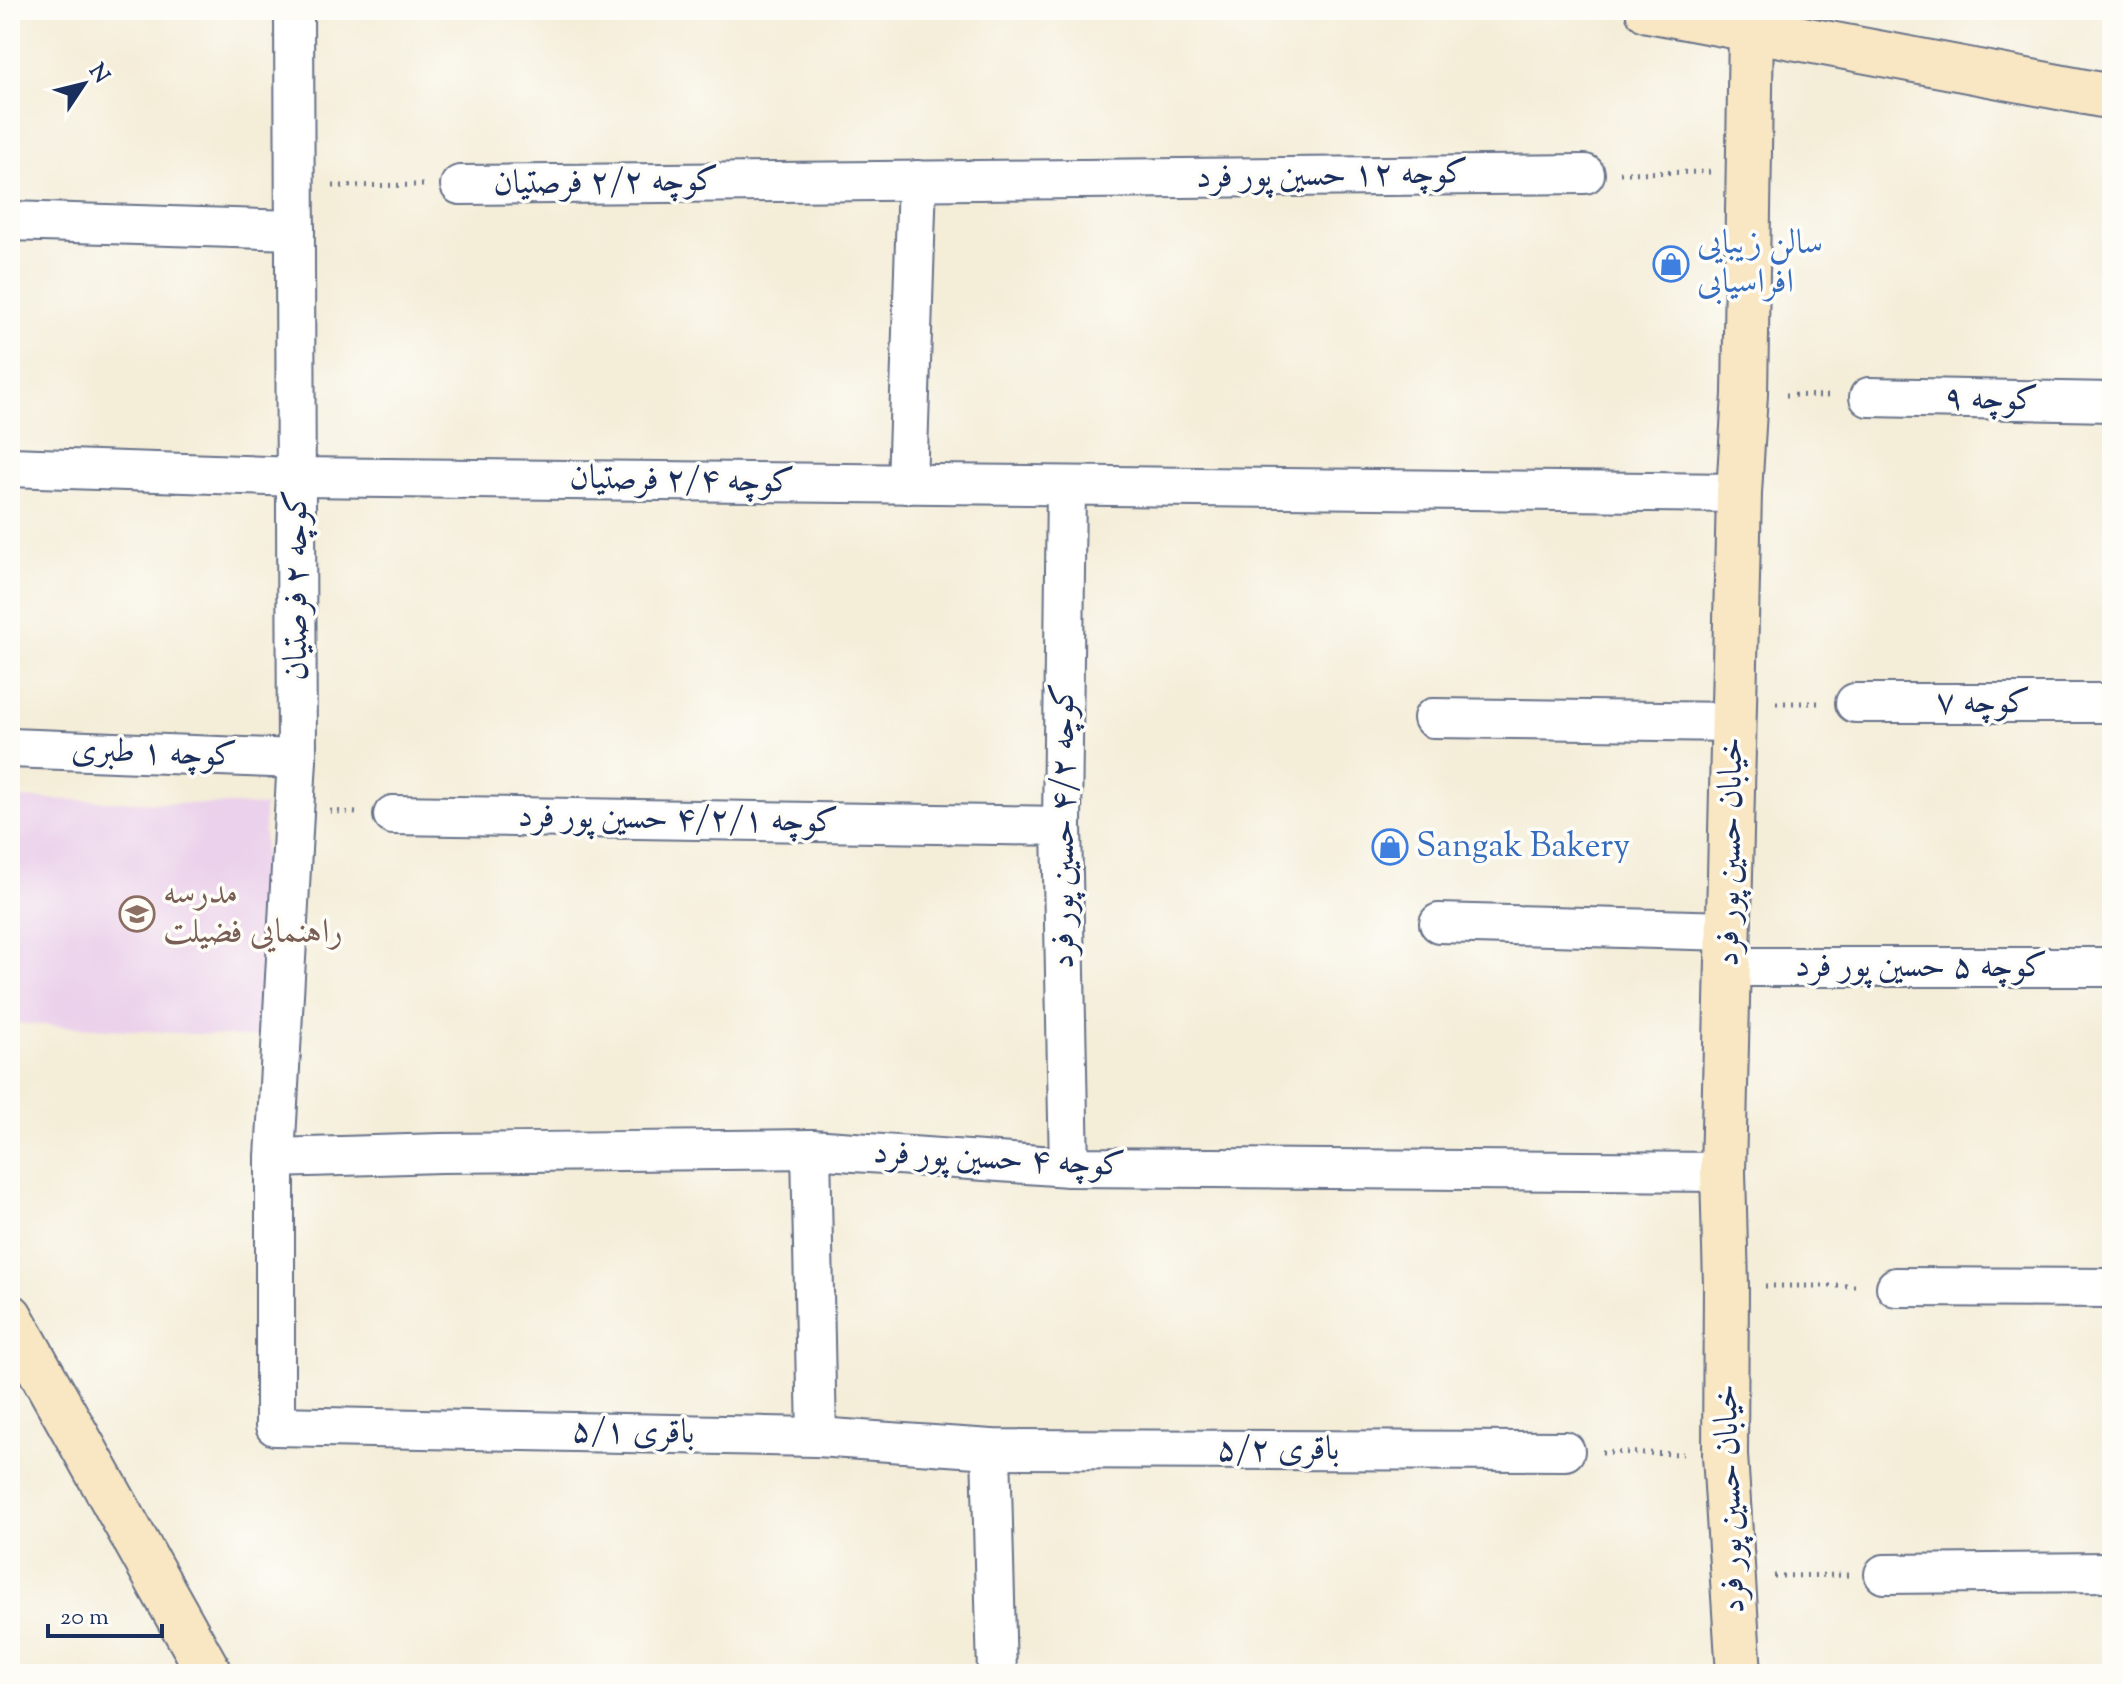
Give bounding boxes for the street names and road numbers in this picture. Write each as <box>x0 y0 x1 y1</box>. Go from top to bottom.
street label: کوچه ۱۲ حسین پور فرد <box>1195 149 1469 203</box>
street label: کوچه ۲/۲ فرصتیان <box>493 157 719 209</box>
street label: کوچه ۹ <box>1943 375 2039 425</box>
street label: کوچه ۲/۴ فرصتیان <box>569 455 795 507</box>
street label: کوچه ۲ فرصتیان <box>273 489 322 681</box>
street label: کوچه ۷ <box>1936 679 2030 728</box>
street label: کوچه ۴/۲ حسین پور فرد <box>1040 683 1089 969</box>
street label: کوچه ۱ طبری <box>70 727 238 781</box>
street label: خیابان حسین پور فرد <box>1704 737 1758 967</box>
street label: کوچه ۴/۲/۱ حسین پور فرد <box>517 793 839 847</box>
street label: کوچه ۵ حسین پور فرد <box>1795 943 2047 992</box>
street label: کوچه ۴ حسین پور فرد <box>872 1129 1126 1191</box>
street label: خیابان حسین پور فرد <box>1703 1383 1759 1615</box>
street label: باقری ۵/۱ <box>571 1407 695 1459</box>
street label: باقری ۵/۲ <box>1216 1426 1340 1475</box>

